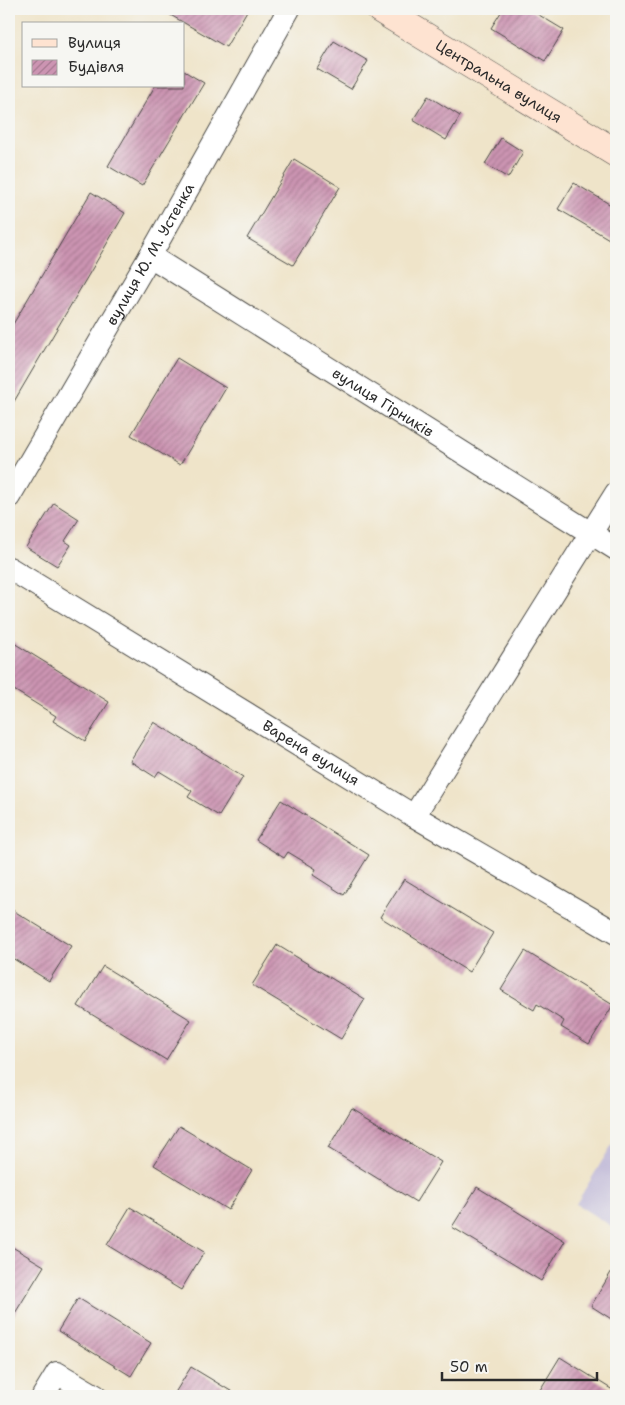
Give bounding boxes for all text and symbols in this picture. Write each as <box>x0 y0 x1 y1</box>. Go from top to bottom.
legend <box>22 22 185 88</box>
text: Вулиця <box>68 33 121 53</box>
street label: Центральна вулиця <box>432 35 566 128</box>
text: Будівля <box>68 57 124 77</box>
street label: вулиця Ю. М. Устенка <box>102 179 199 329</box>
street label: вулиця Гірників <box>328 363 437 442</box>
street label: Варена вулиця <box>259 716 363 790</box>
scale bar <box>442 1350 598 1382</box>
text: 50 m <box>450 1357 488 1377</box>

